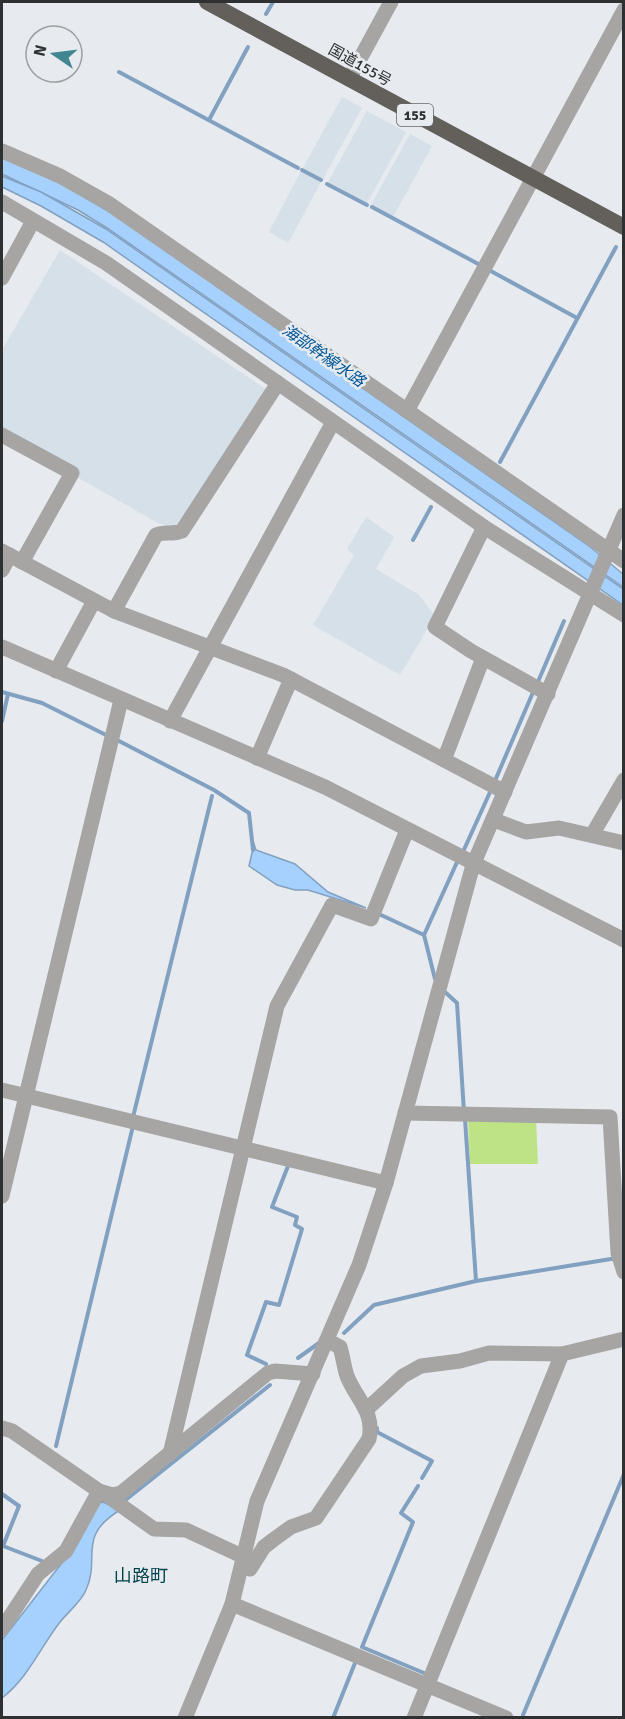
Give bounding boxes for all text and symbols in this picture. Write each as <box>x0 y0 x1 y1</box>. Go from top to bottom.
north arrow <box>24 24 84 84</box>
street label: 国道155号 <box>325 40 395 90</box>
text: N <box>29 43 51 58</box>
road number: 155 <box>397 104 433 126</box>
water label: 海部幹線水路 <box>278 320 370 393</box>
district label: 山路町 <box>114 1565 168 1587</box>

